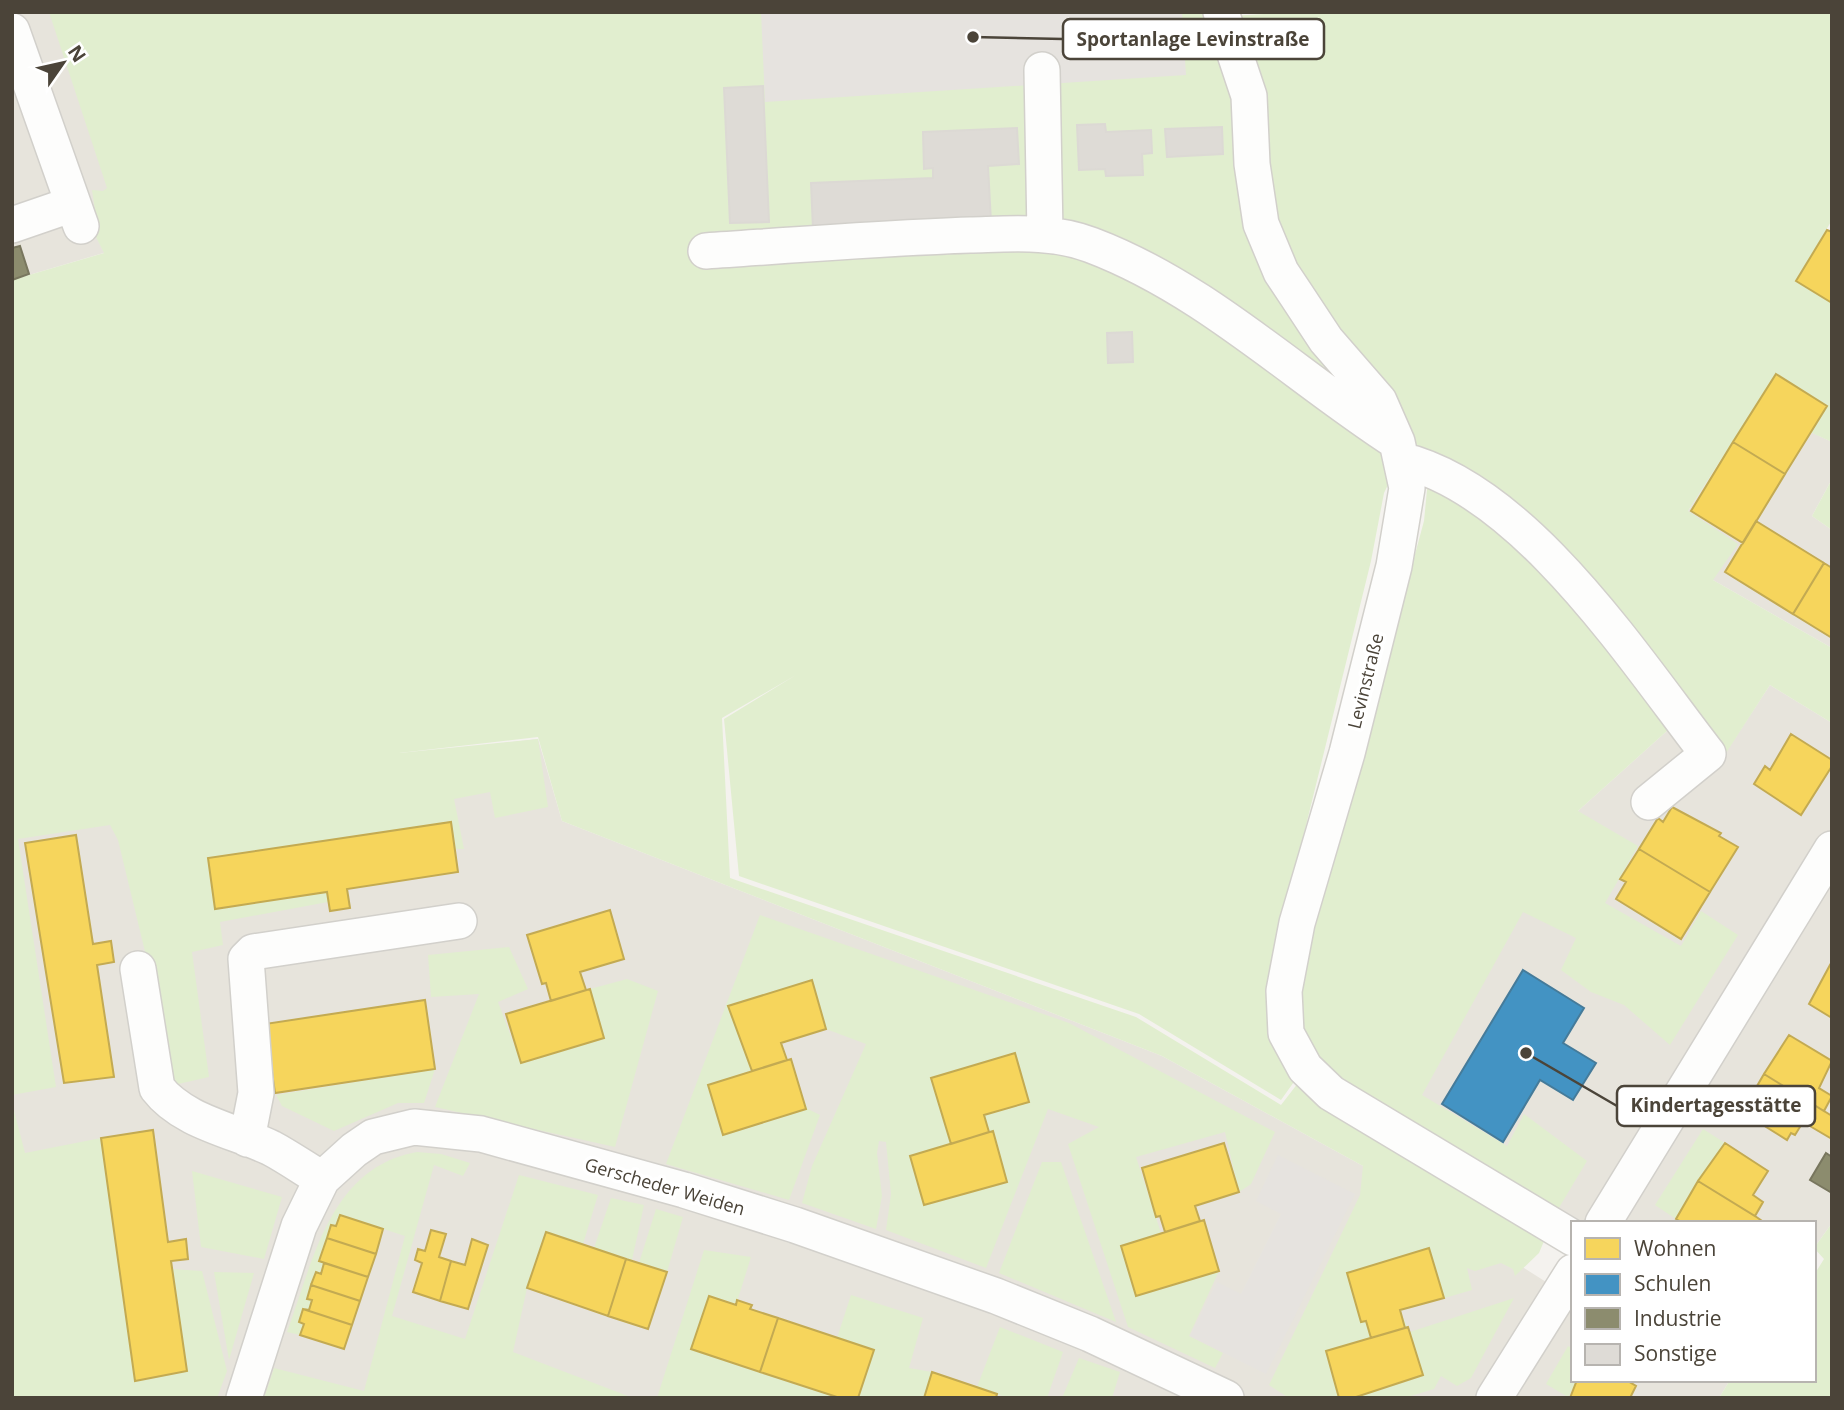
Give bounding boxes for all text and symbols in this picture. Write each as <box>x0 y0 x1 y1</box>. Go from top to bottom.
callout: Sportanlage Levinstraße <box>1063 19 1324 59</box>
text: Sportanlage Levinstraße <box>1077 26 1309 52</box>
north arrow <box>28 28 98 98</box>
text: N <box>62 40 92 67</box>
street label: Levinstraße <box>1342 631 1388 731</box>
callout: Kindertagesstätte <box>1617 1086 1815 1126</box>
text: Kindertagesstätte <box>1631 1092 1801 1118</box>
street label: Gerscheder Weiden <box>582 1152 748 1220</box>
legend <box>1571 1221 1816 1382</box>
text: Wohnen <box>1634 1234 1716 1262</box>
text: Schulen <box>1634 1269 1711 1297</box>
text: Industrie <box>1634 1304 1722 1332</box>
text: Sonstige <box>1634 1339 1717 1367</box>

